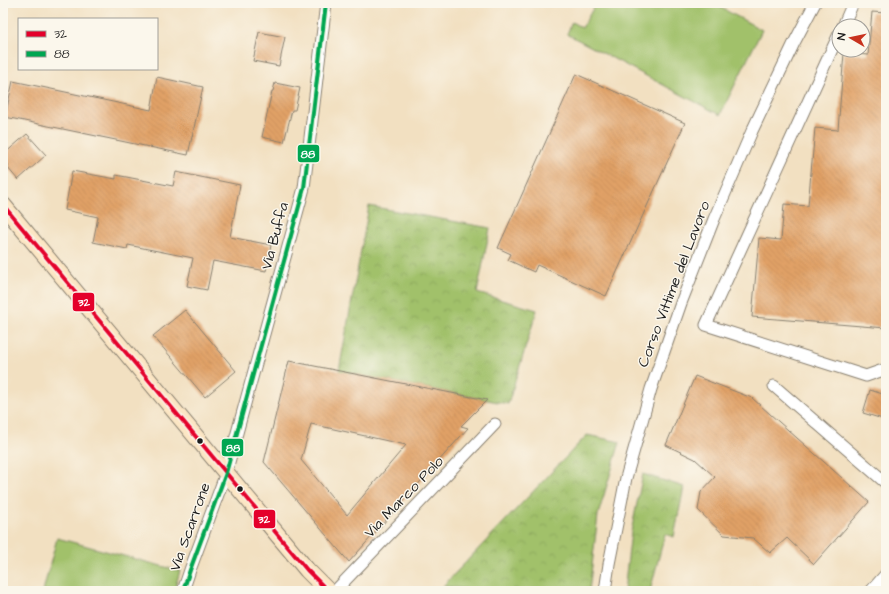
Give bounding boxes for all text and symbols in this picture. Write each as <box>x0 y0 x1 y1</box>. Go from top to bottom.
legend <box>18 18 158 70</box>
north arrow <box>831 18 871 58</box>
text: 32 <box>54 26 67 43</box>
text: N <box>834 32 850 41</box>
text: 88 <box>54 46 70 63</box>
line badge: 88 <box>297 144 320 163</box>
text: 88 <box>301 147 316 162</box>
street label: Corso Vittime del Lavoro <box>633 197 716 370</box>
street label: Via Buffa <box>256 200 294 272</box>
line badge: 32 <box>72 292 95 312</box>
text: 32 <box>77 295 91 310</box>
unlabelled marker <box>195 436 205 446</box>
line badge: 88 <box>221 438 244 457</box>
text: 88 <box>226 441 241 456</box>
street label: Via Marco Polo <box>359 451 449 543</box>
street label: Via Scarrone <box>164 480 216 574</box>
unlabelled marker <box>235 484 245 494</box>
line badge: 32 <box>253 509 276 529</box>
text: 32 <box>257 512 271 527</box>

